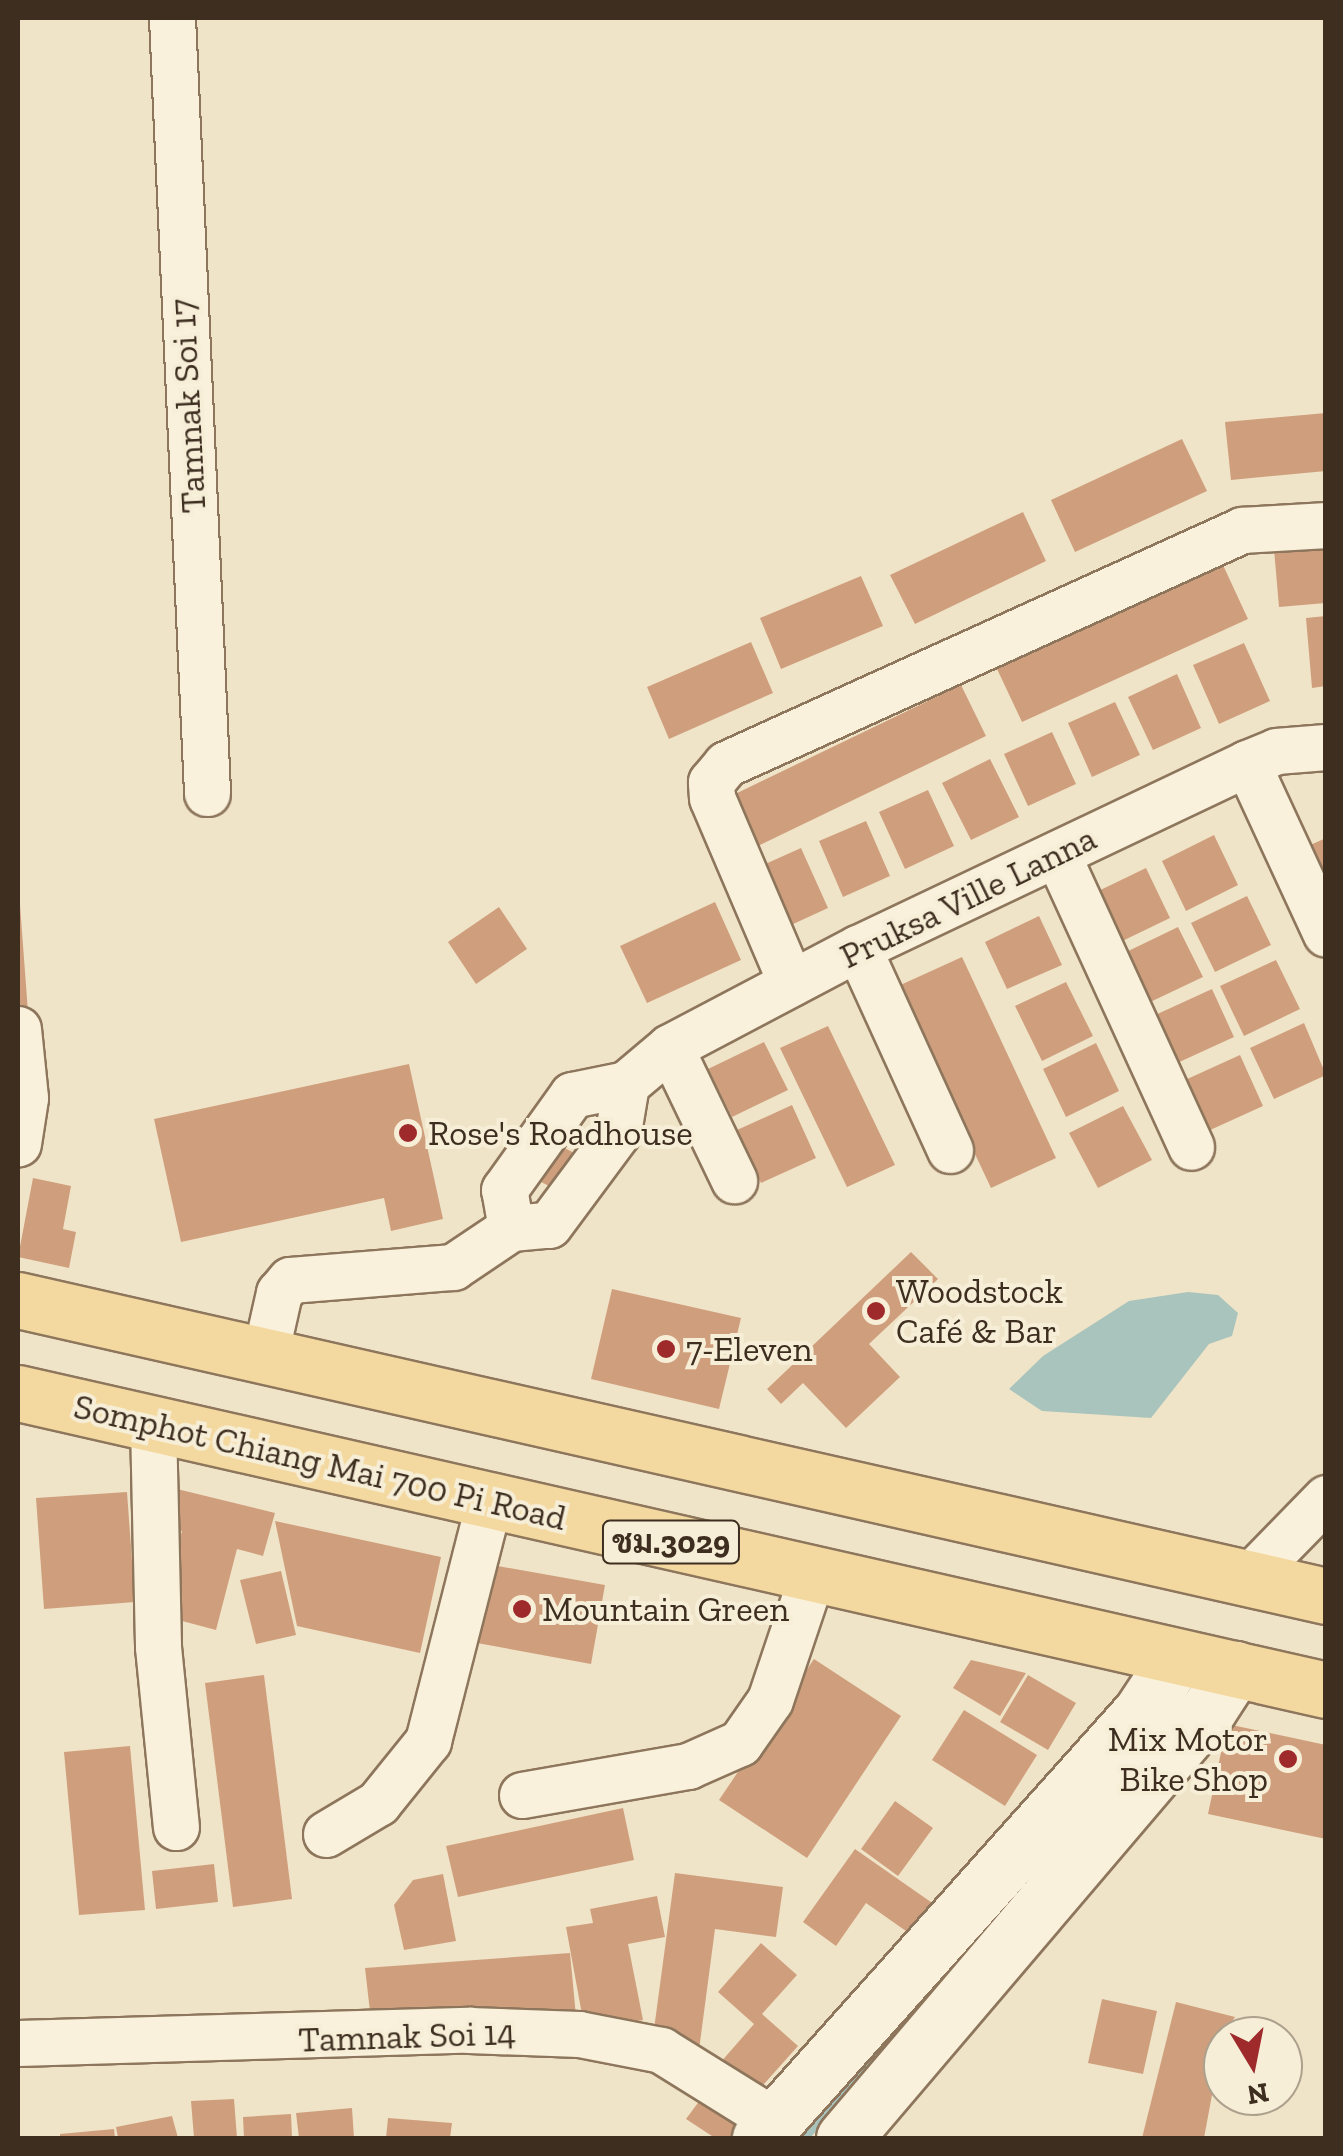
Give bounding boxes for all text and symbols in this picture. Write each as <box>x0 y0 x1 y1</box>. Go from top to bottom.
street label: Tamnak Soi 17 <box>161 298 215 514</box>
street label: Pruksa Ville Lanna <box>833 817 1103 977</box>
place label: Rose's Roadhouse <box>428 1112 693 1154</box>
marker: Rose's Roadhouse <box>397 1122 419 1144</box>
place label: Woodstock Café & Bar <box>896 1270 1063 1352</box>
marker: Woodstock Café & Bar <box>865 1300 887 1322</box>
place label: 7-Eleven <box>686 1328 812 1370</box>
marker: 7-Eleven <box>655 1338 677 1360</box>
street label: Somphot Chiang Mai 700 Pi Road <box>70 1385 570 1539</box>
road number: ชม.3029 <box>601 1515 741 1569</box>
place label: Mountain Green <box>542 1588 789 1630</box>
marker: Mountain Green <box>511 1598 533 1620</box>
place label: Mix Motor Bike Shop <box>1108 1718 1268 1800</box>
marker: Mix Motor Bike Shop <box>1277 1748 1299 1770</box>
street label: Tamnak Soi 14 <box>298 2011 516 2061</box>
north arrow <box>1203 2016 1303 2116</box>
text: N <box>1245 2076 1271 2112</box>

